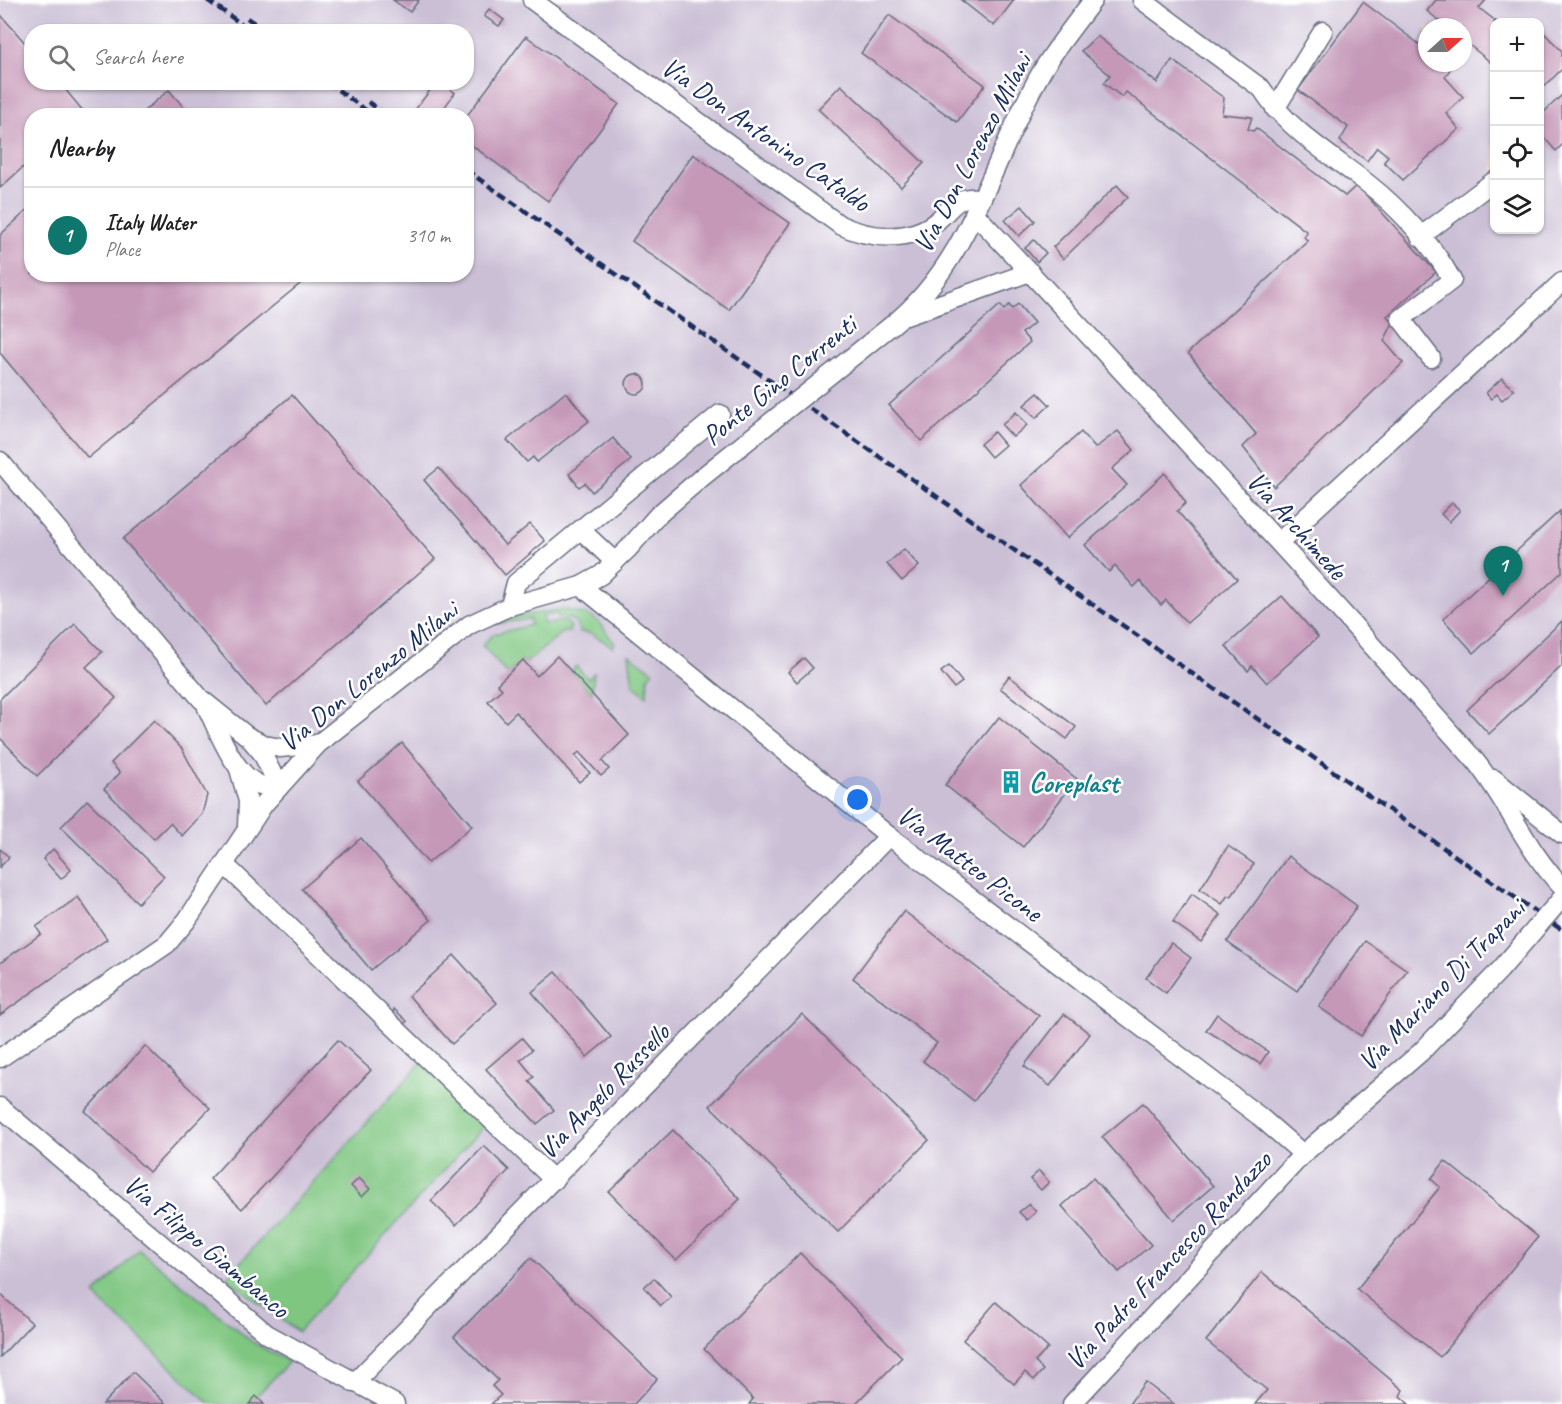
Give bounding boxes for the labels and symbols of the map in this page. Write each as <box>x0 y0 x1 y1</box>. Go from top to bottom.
north arrow <box>1418 18 1472 72</box>
street label: Via Don Lorenzo Milani <box>905 44 1041 259</box>
street label: Via Don Antonino Cataldo <box>655 49 879 220</box>
street label: Ponte Gino Correnti <box>695 305 866 453</box>
street label: Via Archimede <box>1239 464 1356 588</box>
pin: 1 <box>1484 546 1522 596</box>
street label: Via Don Lorenzo Milani <box>271 591 468 759</box>
place label: Coreplast <box>1029 765 1122 800</box>
building icon: Coreplast <box>998 769 1024 795</box>
your location <box>843 785 872 814</box>
street label: Via Matteo Picone <box>890 797 1051 930</box>
street label: Via Mariano Di Trapani <box>1350 889 1535 1078</box>
street label: Via Angelo Russello <box>529 1014 678 1167</box>
street label: Via Padre Francesco Randazzo <box>1057 1141 1280 1377</box>
street label: Via Filippo Giambanco <box>117 1166 299 1327</box>

